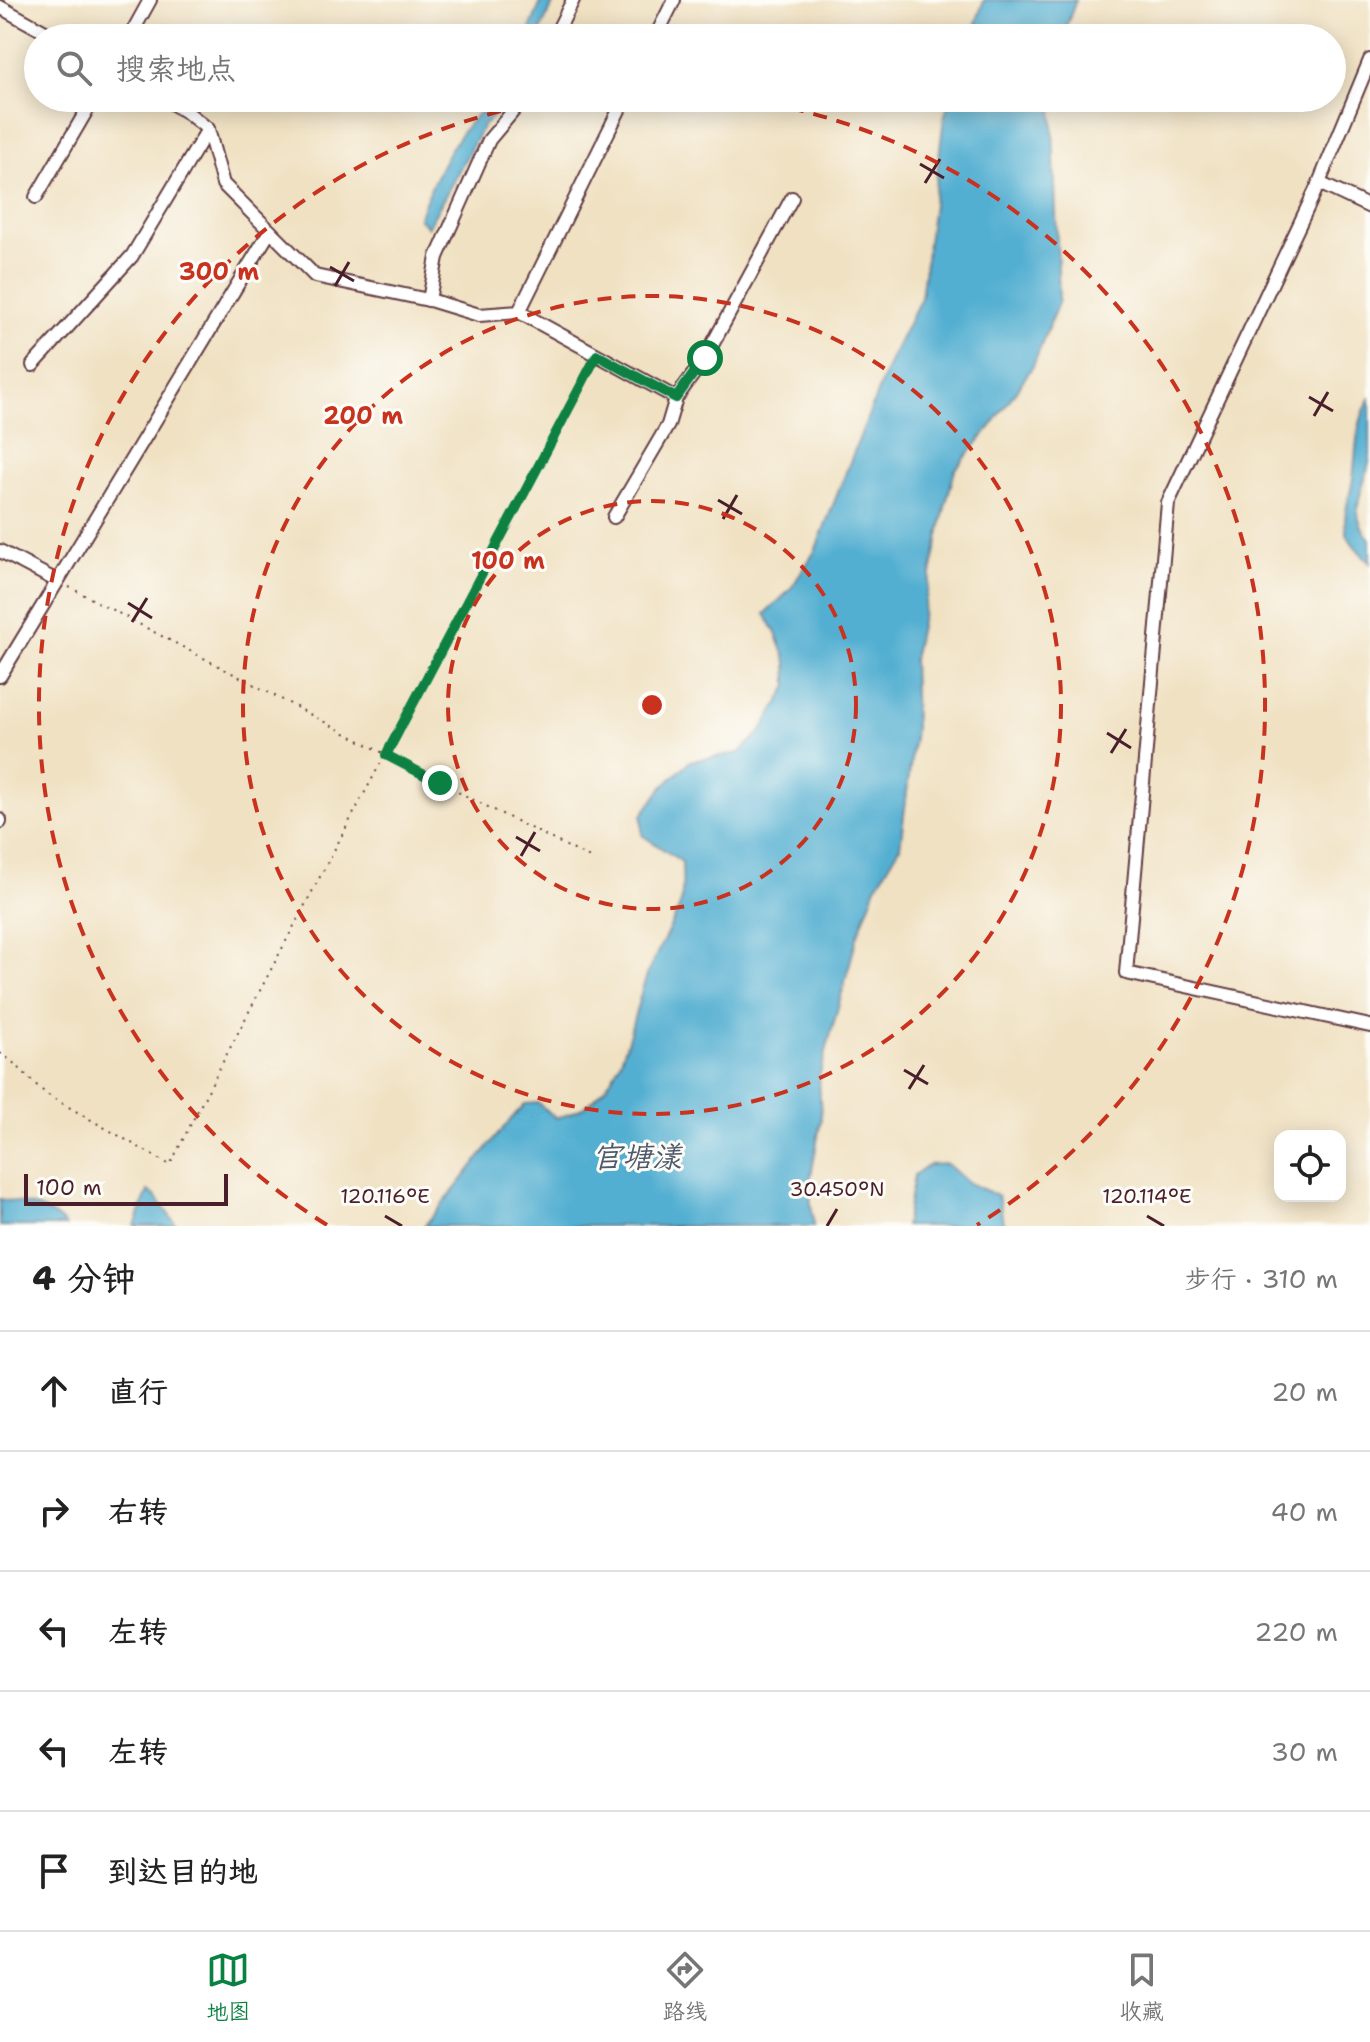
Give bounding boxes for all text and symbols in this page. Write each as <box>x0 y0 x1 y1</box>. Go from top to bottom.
search box <box>24 24 1346 112</box>
icon: search <box>52 46 96 90</box>
text: 搜索地点 <box>116 48 236 89</box>
text: 300 m <box>179 256 259 288</box>
route start <box>687 340 723 376</box>
text: 200 m <box>323 400 403 432</box>
text: 100 m <box>471 545 545 577</box>
centre of rings <box>638 691 666 719</box>
route end <box>422 765 458 801</box>
map controls <box>1274 1130 1346 1202</box>
button: locate <box>1274 1130 1346 1202</box>
water label: 官塘漾 <box>592 1136 683 1177</box>
scale bar <box>24 1170 228 1206</box>
text: 100 m <box>36 1173 102 1202</box>
text: 30.450°N <box>789 1176 885 1202</box>
text: 120.116°E <box>340 1183 430 1209</box>
text: 120.114°E <box>1102 1183 1192 1209</box>
text: 4 分钟 <box>32 1255 136 1301</box>
text: 步行 · 310 m <box>1185 1261 1338 1296</box>
icon: ahead <box>32 1369 76 1413</box>
text: 直行 <box>108 1371 168 1412</box>
text: 20 m <box>1271 1374 1338 1409</box>
icon: right <box>32 1489 76 1533</box>
text: 右转 <box>108 1491 168 1532</box>
text: 40 m <box>1271 1494 1338 1529</box>
icon: left <box>32 1609 76 1653</box>
text: 左转 <box>108 1611 168 1652</box>
text: 220 m <box>1254 1614 1338 1649</box>
icon: left <box>32 1729 76 1773</box>
text: 左转 <box>108 1731 168 1772</box>
text: 30 m <box>1271 1734 1338 1769</box>
icon: arrive <box>32 1849 76 1893</box>
text: 到达目的地 <box>108 1851 258 1892</box>
tab: 地图 <box>206 1948 250 2026</box>
tab: 路线 <box>663 1948 707 2026</box>
tab: 收藏 <box>1120 1948 1164 2026</box>

